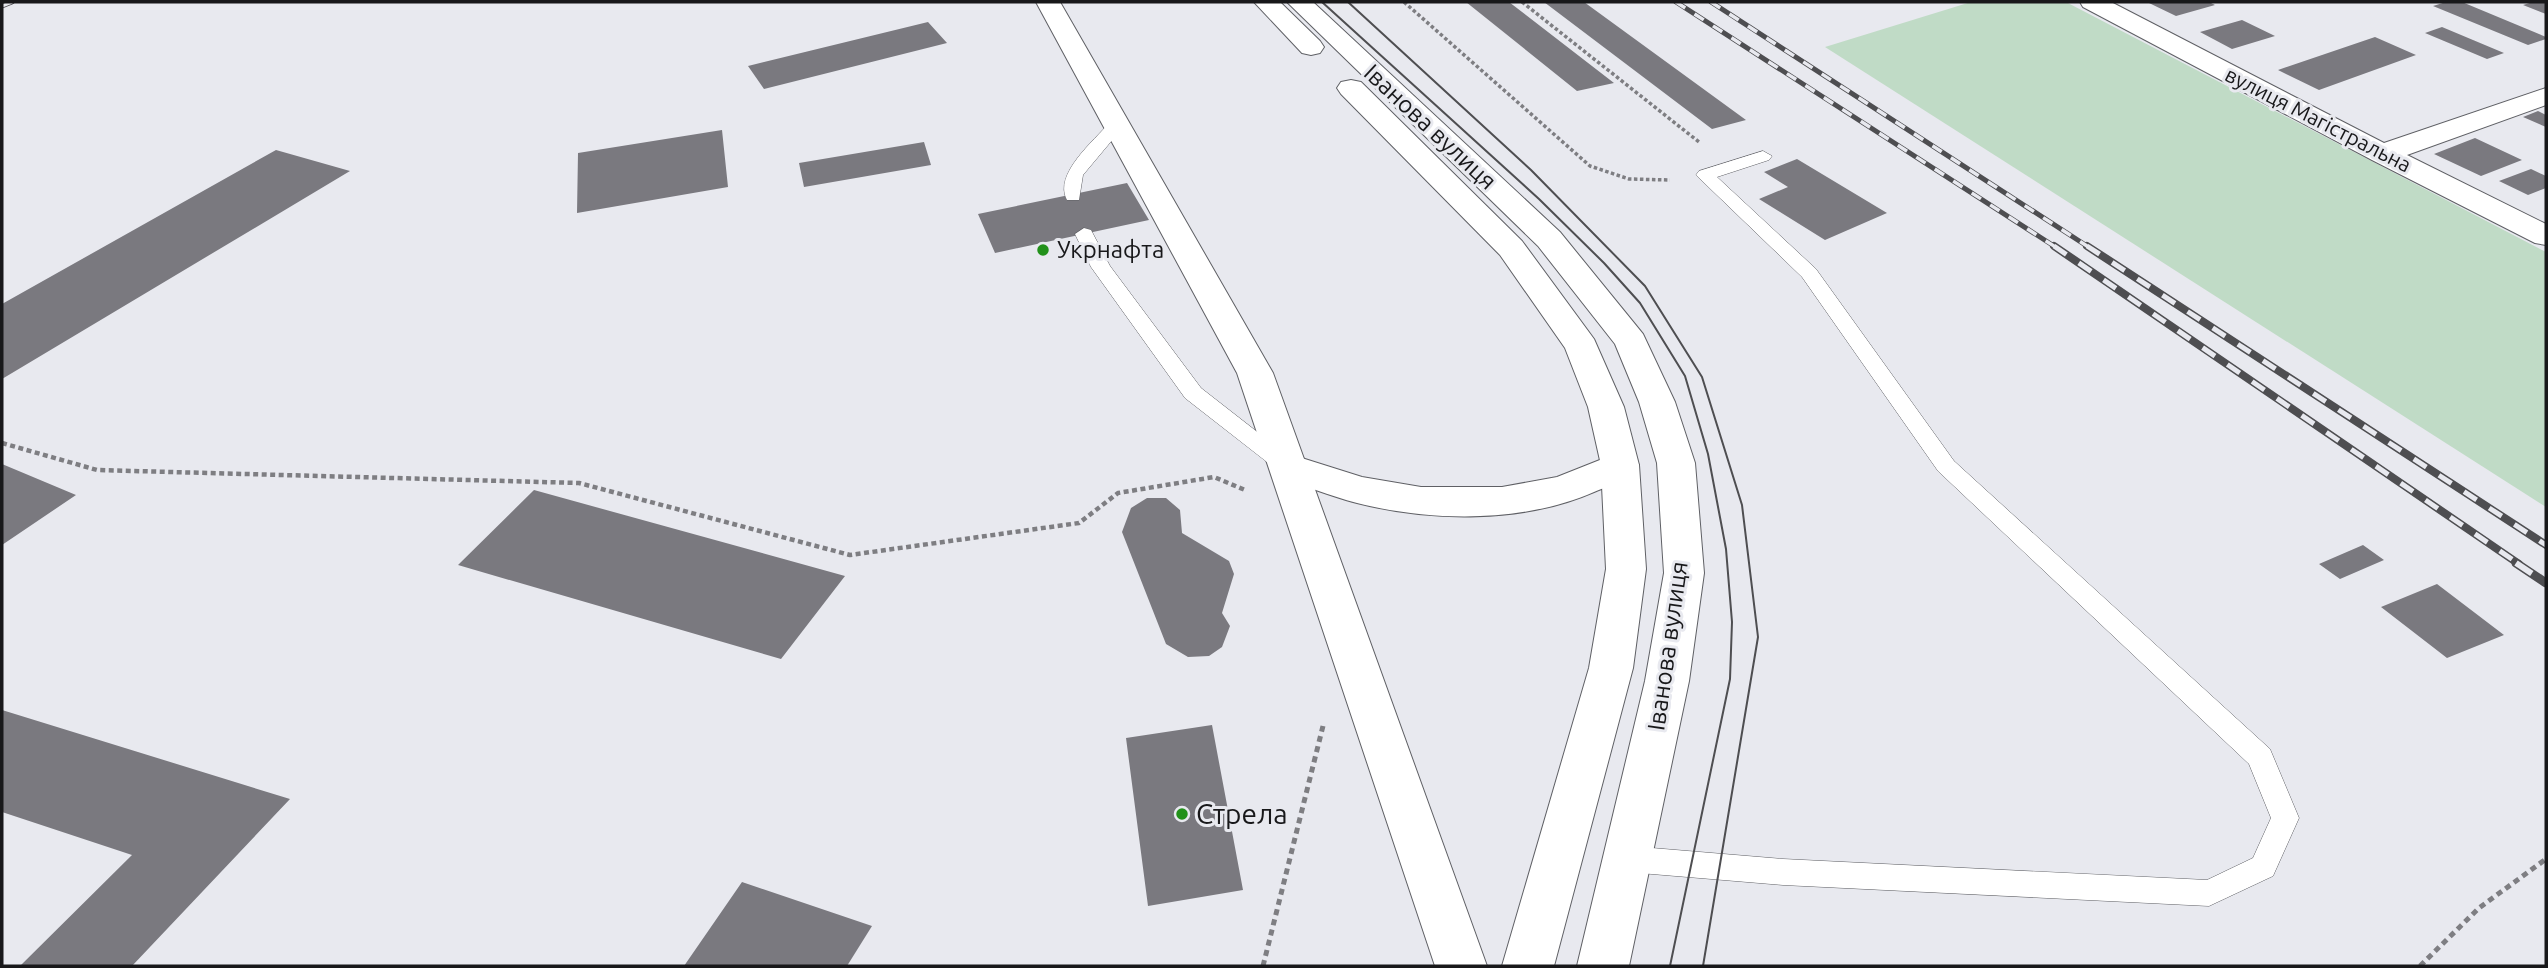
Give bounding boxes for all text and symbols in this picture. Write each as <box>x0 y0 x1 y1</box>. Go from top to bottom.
street label: Іванова вулиця <box>1359 59 1502 195</box>
street label: вулиця Магістральна <box>2221 62 2416 176</box>
place label: Укрнафта <box>1057 236 1164 263</box>
marker: Укрнафта <box>1035 242 1051 258</box>
street label: Іванова вулиця <box>1642 560 1693 732</box>
place label: Стрела <box>1196 798 1288 829</box>
marker: Стрела <box>1174 806 1190 822</box>

